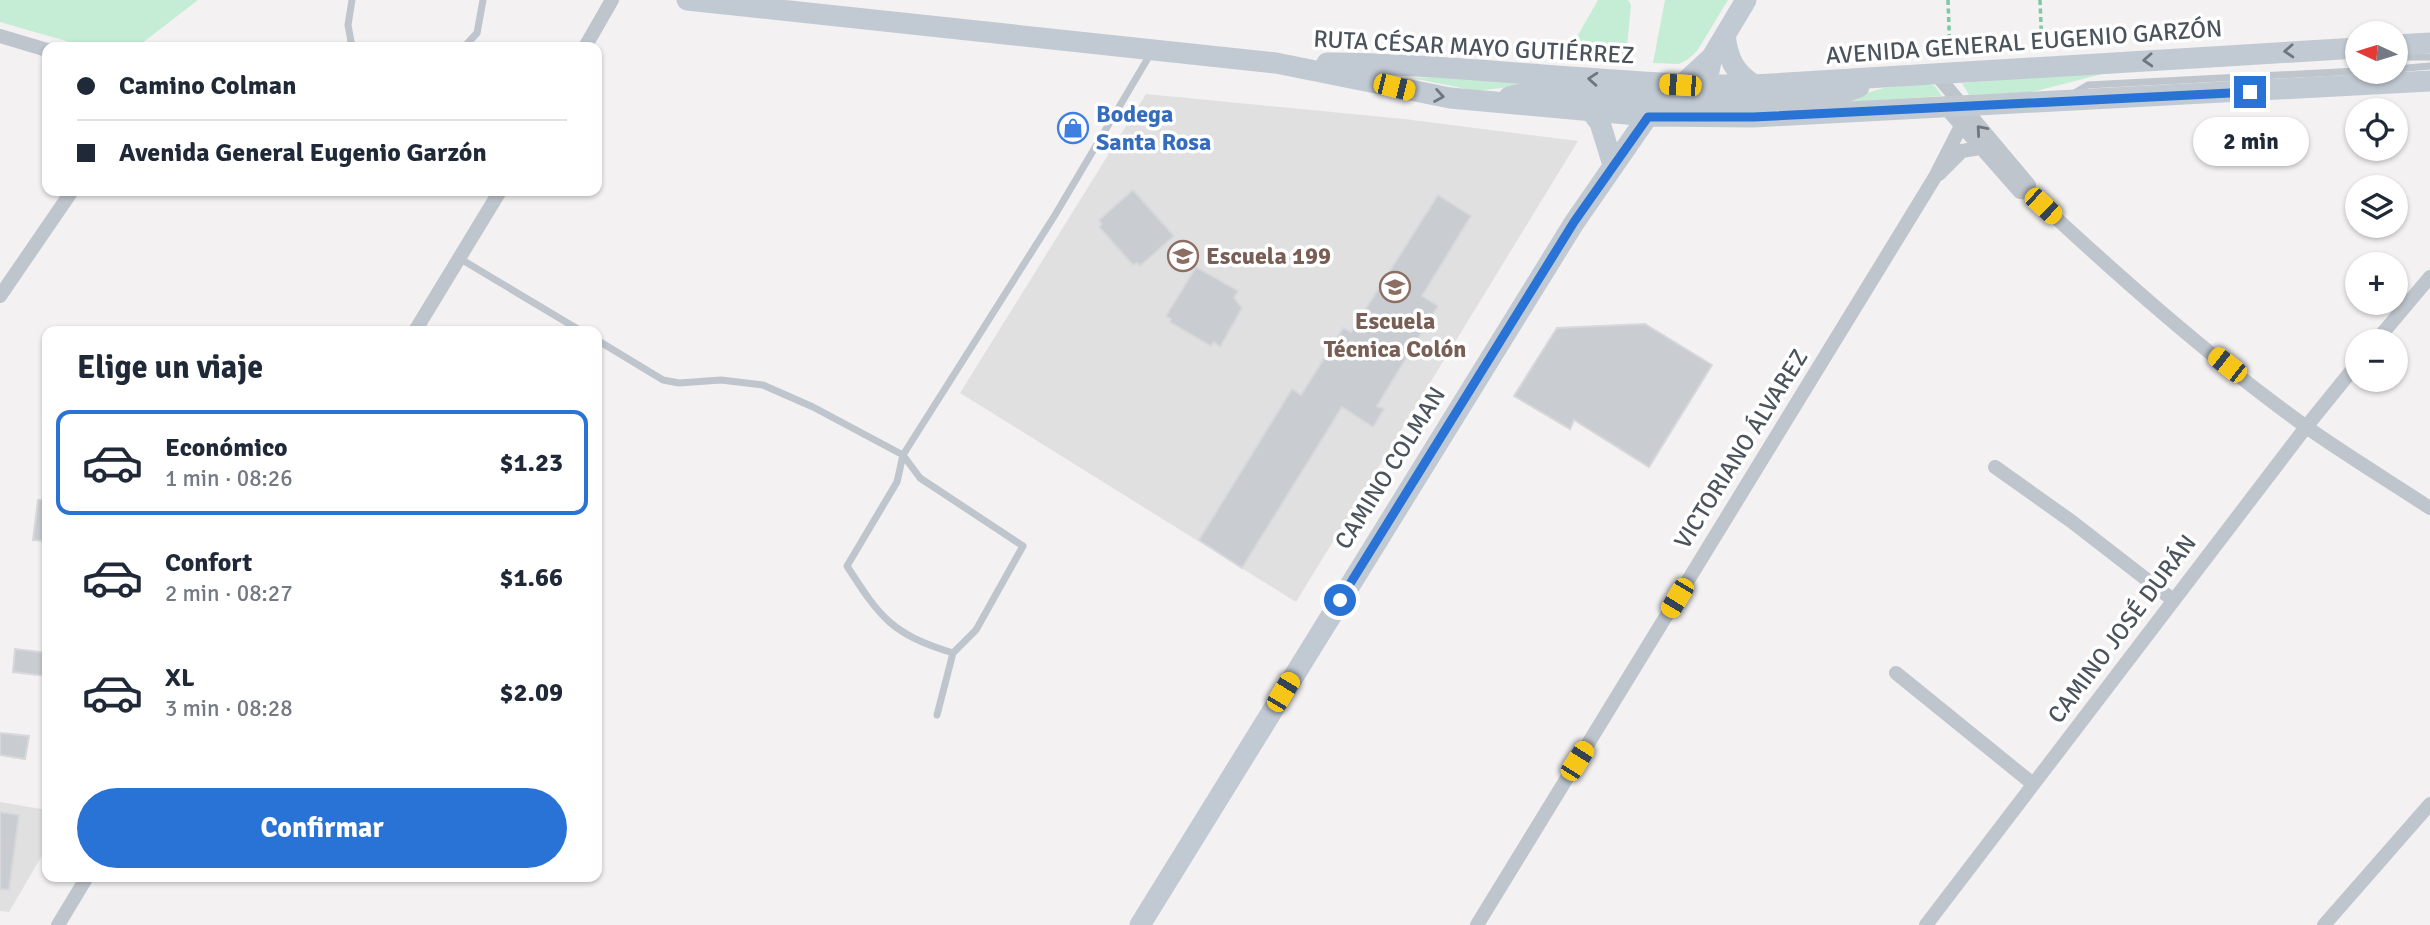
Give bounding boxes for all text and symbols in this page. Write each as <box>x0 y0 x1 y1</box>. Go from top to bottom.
street label: AVENIDA GENERAL EUGENIO GARZÓN <box>1825 13 2223 71</box>
north arrow <box>2345 21 2408 84</box>
map controls <box>2345 21 2408 392</box>
street label: RUTA CÉSAR MAYO GUTIÉRREZ <box>1313 24 1635 70</box>
one-way arrow <box>2283 44 2294 59</box>
one-way arrow <box>2142 52 2153 67</box>
text: Camino Colman <box>119 70 296 102</box>
one-way arrow <box>1588 71 1599 86</box>
car <box>1372 72 1417 102</box>
car <box>1659 73 1702 97</box>
route end <box>2234 76 2266 108</box>
one-way arrow <box>1433 88 1445 103</box>
button: locate <box>2345 98 2408 161</box>
place label: Bodega Santa Rosa <box>1096 99 1211 157</box>
shop icon: Bodega Santa Rosa <box>1056 111 1090 145</box>
callout: 2 min <box>2192 116 2308 166</box>
one-way arrow <box>1977 126 1989 139</box>
text: 2 min <box>2223 127 2279 156</box>
text: Avenida General Eugenio Garzón <box>119 137 487 169</box>
button: layers <box>2345 175 2408 238</box>
car <box>2021 184 2066 228</box>
school or university icon: Escuela 199 <box>1166 239 1200 273</box>
place label: Escuela 199 <box>1206 241 1331 271</box>
button: + <box>2345 252 2408 315</box>
school or university icon: Escuela Técnica Colón <box>1378 270 1412 304</box>
place label: Escuela Técnica Colón <box>1324 306 1466 364</box>
button: − <box>2345 329 2408 392</box>
street label: VICTORIANO ÁLVAREZ <box>1667 344 1815 554</box>
car <box>2204 344 2251 386</box>
text: Elige un viaje <box>77 348 263 387</box>
street label: CAMINO COLMAN <box>1328 381 1452 555</box>
icon: car <box>81 431 144 494</box>
text: Económico <box>165 432 288 464</box>
text: $1.23 <box>499 447 563 479</box>
text: 1 min · 08:26 <box>165 464 293 493</box>
street label: CAMINO JOSÉ DURÁN <box>2041 529 2203 729</box>
icon: car <box>81 546 144 609</box>
text: Confort <box>165 547 252 579</box>
text: $1.66 <box>499 562 563 594</box>
car <box>1658 575 1697 621</box>
text: 2 min · 08:27 <box>165 579 293 608</box>
route start <box>1324 584 1356 616</box>
icon: car <box>81 661 144 724</box>
text: XL <box>165 662 195 694</box>
car <box>1264 669 1303 715</box>
text: $2.09 <box>499 677 563 709</box>
text: 3 min · 08:28 <box>165 694 293 723</box>
car <box>1557 738 1598 784</box>
button: Confirmar <box>77 788 567 868</box>

